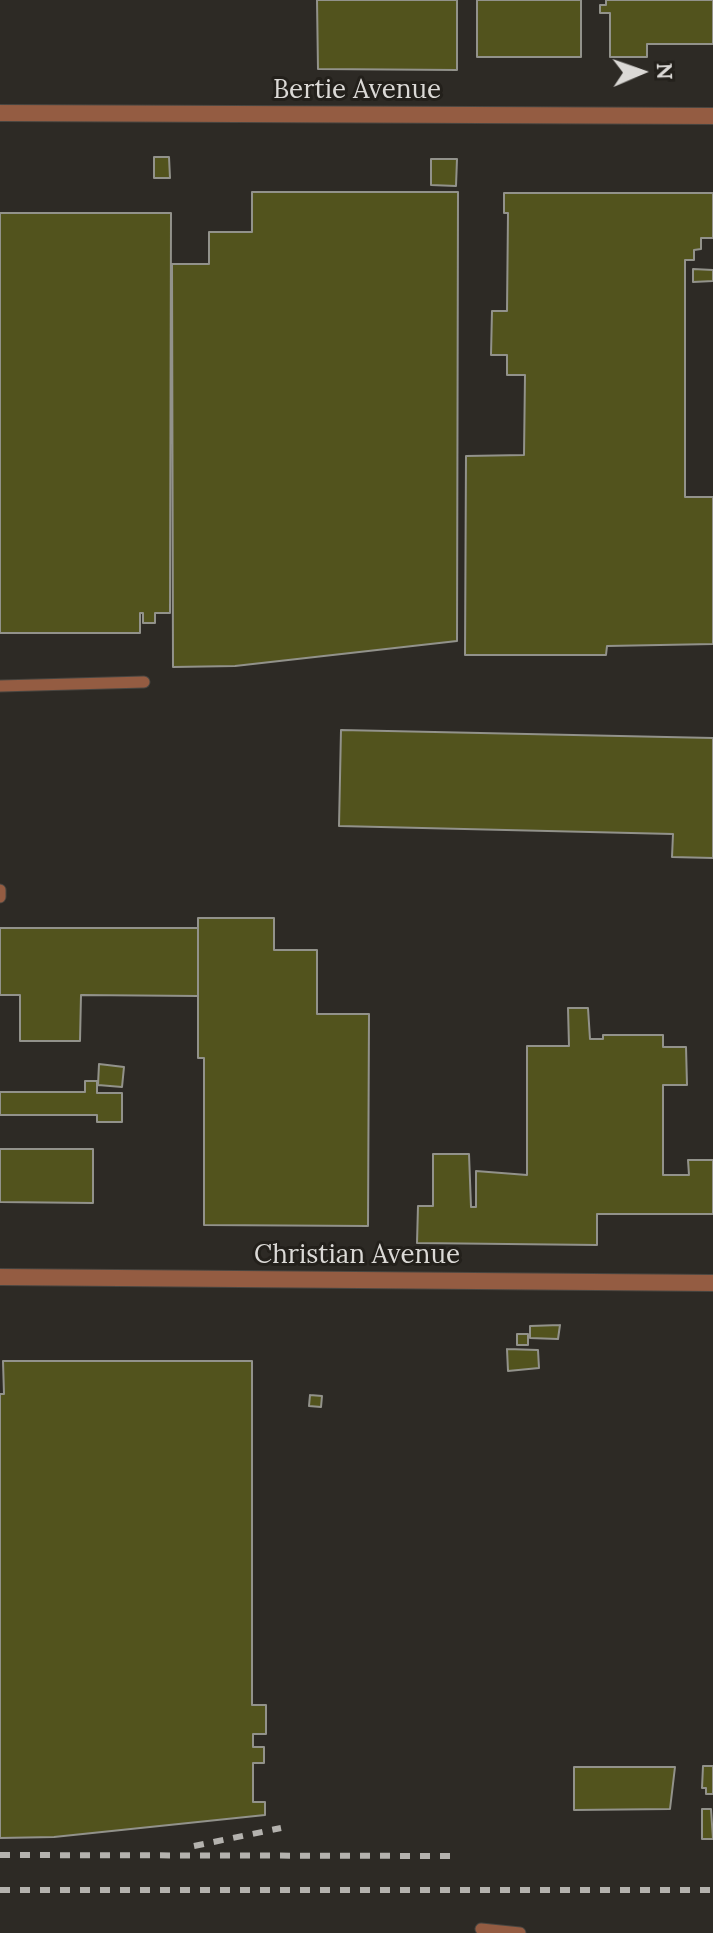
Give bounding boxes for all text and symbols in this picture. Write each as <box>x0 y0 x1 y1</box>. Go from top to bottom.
north arrow <box>601 32 681 112</box>
text: N <box>651 62 679 80</box>
street label: Bertie Avenue <box>273 75 441 107</box>
street label: Christian Avenue <box>254 1240 460 1272</box>

